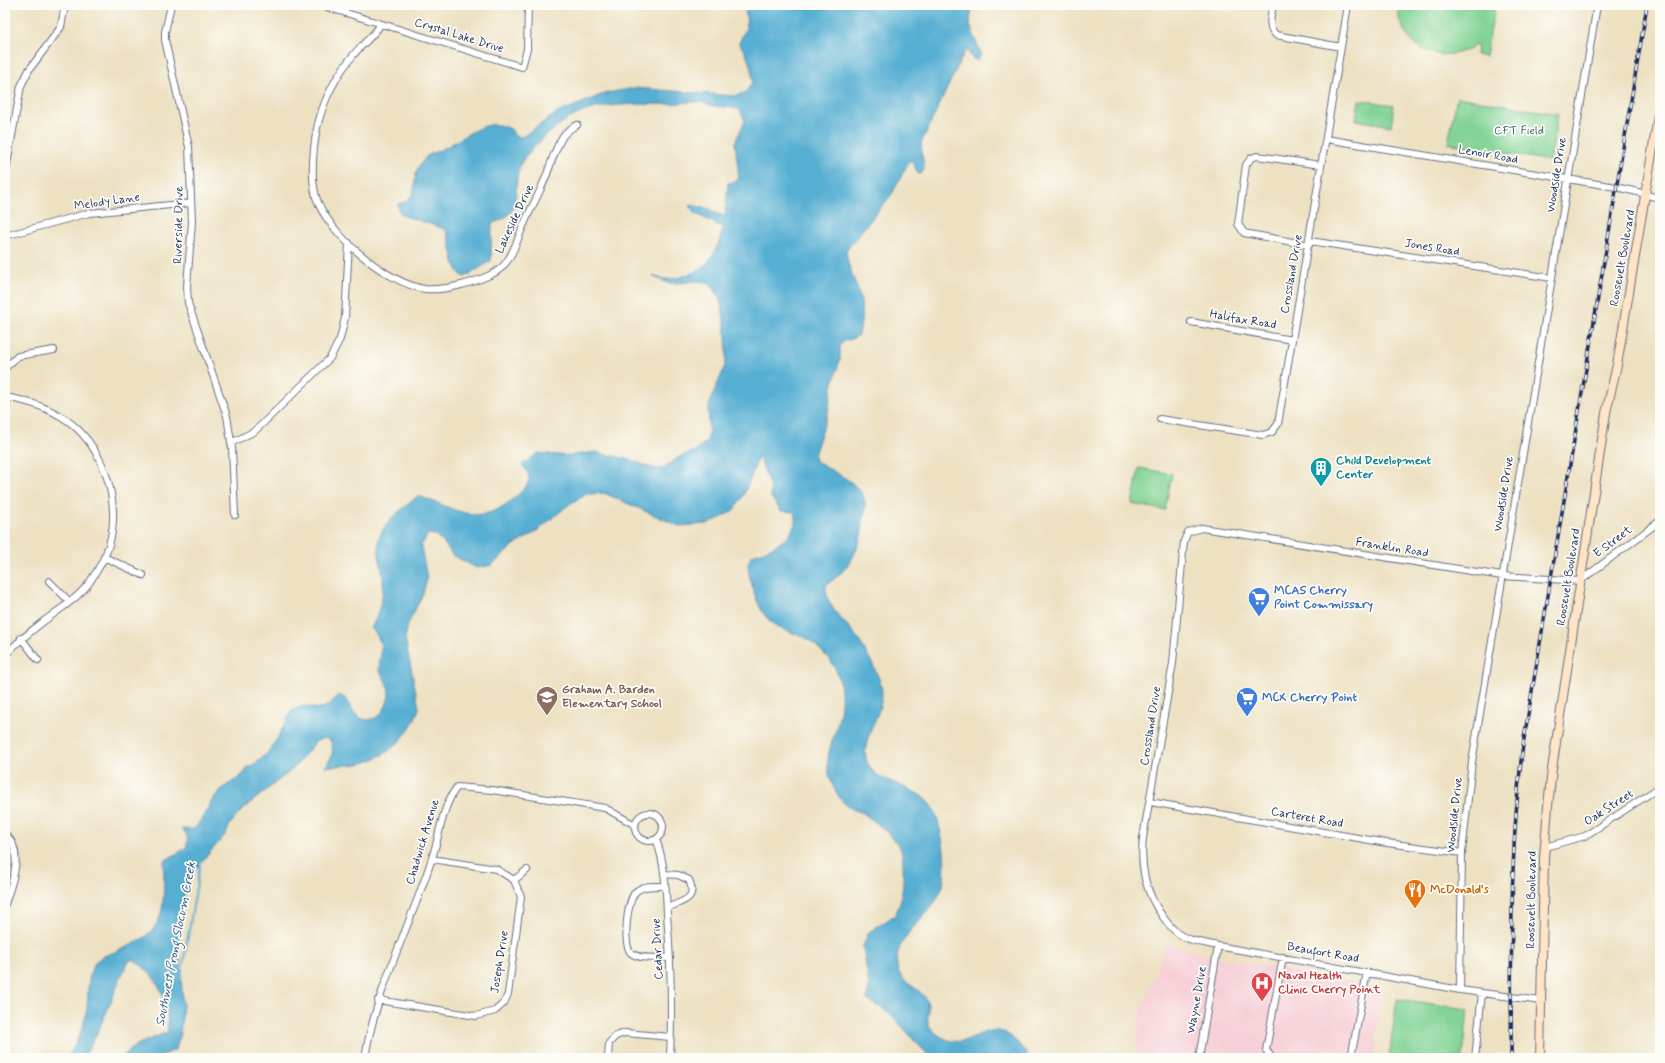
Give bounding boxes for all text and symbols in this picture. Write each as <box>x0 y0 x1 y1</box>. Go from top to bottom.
street label: Crystal Lake Drive <box>412 15 506 57</box>
park label: CFT Field <box>1494 123 1544 139</box>
street label: Woodside Drive <box>1543 136 1571 214</box>
street label: Lenoir Road <box>1457 142 1519 168</box>
street label: Lakeside Drive <box>492 181 538 256</box>
street label: Riverside Drive <box>170 186 188 264</box>
street label: Melody Lane <box>73 189 141 215</box>
street label: Roosevelt Boulevard <box>1607 208 1639 308</box>
street label: Crossland Drive <box>1277 233 1307 315</box>
street label: Jones Road <box>1403 236 1461 260</box>
street label: Halifax Road <box>1208 306 1278 334</box>
place label: Child Development Center <box>1336 453 1432 483</box>
building icon: Child Development Center <box>1308 455 1334 488</box>
street label: Woodside Drive <box>1490 455 1518 533</box>
street label: E Street <box>1590 522 1636 562</box>
street label: Roosevelt Boulevard <box>1553 527 1585 627</box>
street label: Franklin Road <box>1354 534 1430 562</box>
place label: MCAS Cherry Point Commissary <box>1274 583 1373 613</box>
supermarket icon: MCAS Cherry Point Commissary <box>1246 585 1272 618</box>
place label: Graham A. Barden Elementary School <box>562 682 662 712</box>
school or university icon: Graham A. Barden Elementary School <box>534 684 560 717</box>
street label: Crossland Drive <box>1137 685 1165 767</box>
supermarket icon: MCX Cherry Point <box>1234 685 1260 718</box>
place label: MCX Cherry Point <box>1262 690 1357 706</box>
street label: Woodside Drive <box>1443 776 1467 854</box>
street label: Oak Street <box>1581 786 1637 830</box>
street label: Chadwick Avenue <box>402 797 444 887</box>
street label: Carteret Road <box>1270 804 1344 832</box>
street label: Roosevelt Boulevard <box>1523 851 1541 949</box>
water label: Southwest Prong Slocum Creek <box>152 860 202 1028</box>
restaurant icon: McDonald's <box>1402 877 1428 910</box>
place label: McDonald's <box>1430 882 1490 898</box>
street label: Cedar Drive <box>648 918 668 980</box>
street label: Joseph Drive <box>487 929 513 995</box>
street label: Beaufort Road <box>1286 939 1360 968</box>
street label: Wayne Drive <box>1183 965 1211 1035</box>
place label: Naval Health Clinic Cherry Point <box>1278 968 1381 998</box>
hospital icon: Naval Health Clinic Cherry Point <box>1249 970 1275 1003</box>

